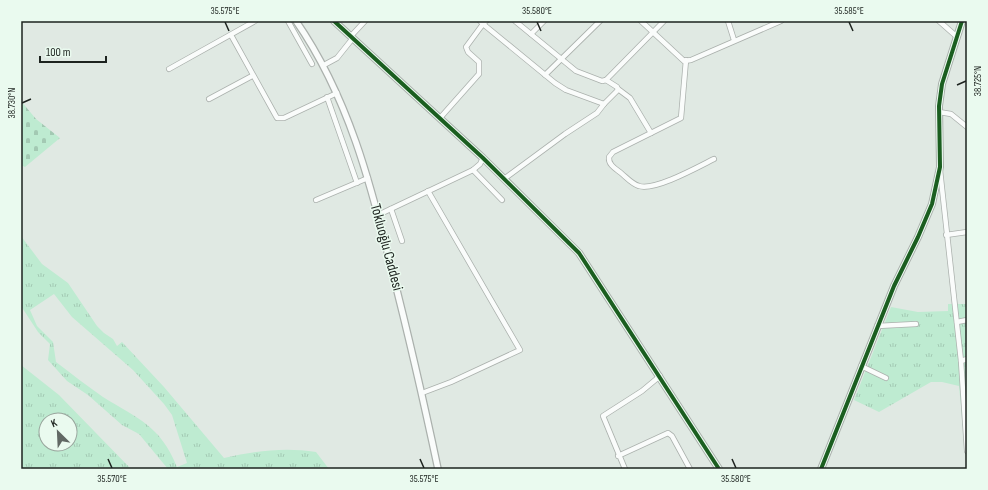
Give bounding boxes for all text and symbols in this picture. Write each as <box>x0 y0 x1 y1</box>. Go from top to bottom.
text: 35.575°E <box>210 5 240 17</box>
text: 35.580°E <box>522 5 552 17</box>
text: 35.585°E <box>834 5 864 17</box>
scale bar <box>40 38 106 64</box>
text: 100 m <box>46 45 71 60</box>
text: 38.725°N <box>972 66 984 96</box>
text: 38.730°N <box>6 88 18 118</box>
street label: Tokluoğlu Caddesi <box>366 202 407 293</box>
north arrow <box>38 412 78 452</box>
text: K <box>49 416 60 430</box>
text: 35.570°E <box>97 473 127 485</box>
text: 35.575°E <box>409 473 439 485</box>
text: 35.580°E <box>721 473 751 485</box>

